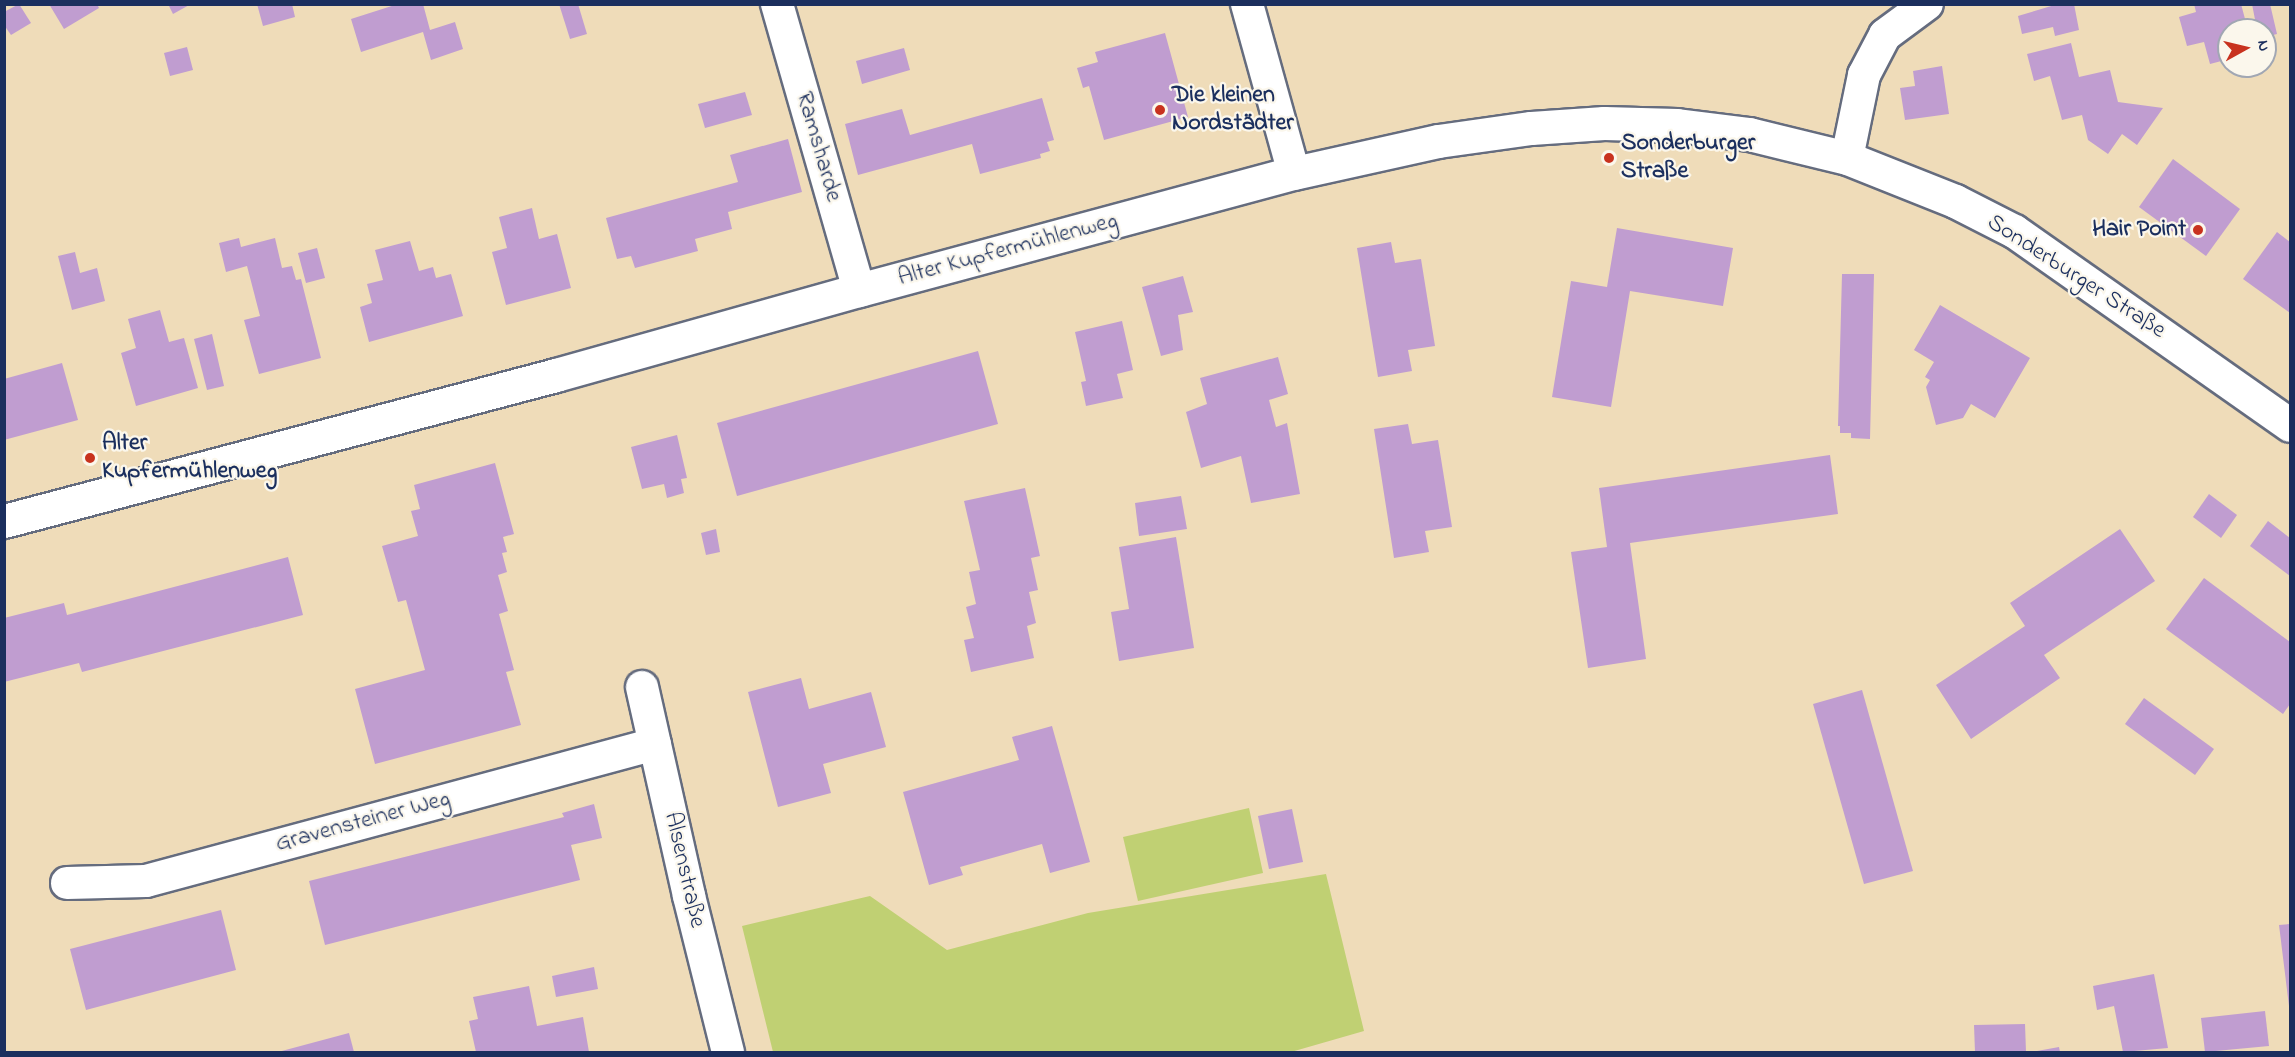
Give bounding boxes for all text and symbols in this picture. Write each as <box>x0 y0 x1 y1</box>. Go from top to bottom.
north arrow <box>2217 18 2277 78</box>
text: N <box>2250 39 2275 53</box>
place label: Die kleinen Nordstädter <box>1172 82 1294 138</box>
street label: Ramsharde <box>789 89 847 205</box>
marker: Die kleinen Nordstädter <box>1153 103 1167 117</box>
place label: Sonderburger Straße <box>1621 130 1755 186</box>
marker: Sonderburger Straße <box>1602 151 1616 165</box>
street label: Alter Kupfermühlenweg <box>895 207 1121 293</box>
street label: Sonderburger Straße <box>1981 208 2171 346</box>
place label: Hair Point <box>2092 216 2186 244</box>
marker: Hair Point <box>2191 223 2205 237</box>
place label: Alter Kupfermühlenweg <box>102 430 277 486</box>
marker: Alter Kupfermühlenweg <box>83 451 97 465</box>
street label: Gravensteiner Weg <box>273 785 453 859</box>
street label: Alsenstraße <box>657 809 711 931</box>

